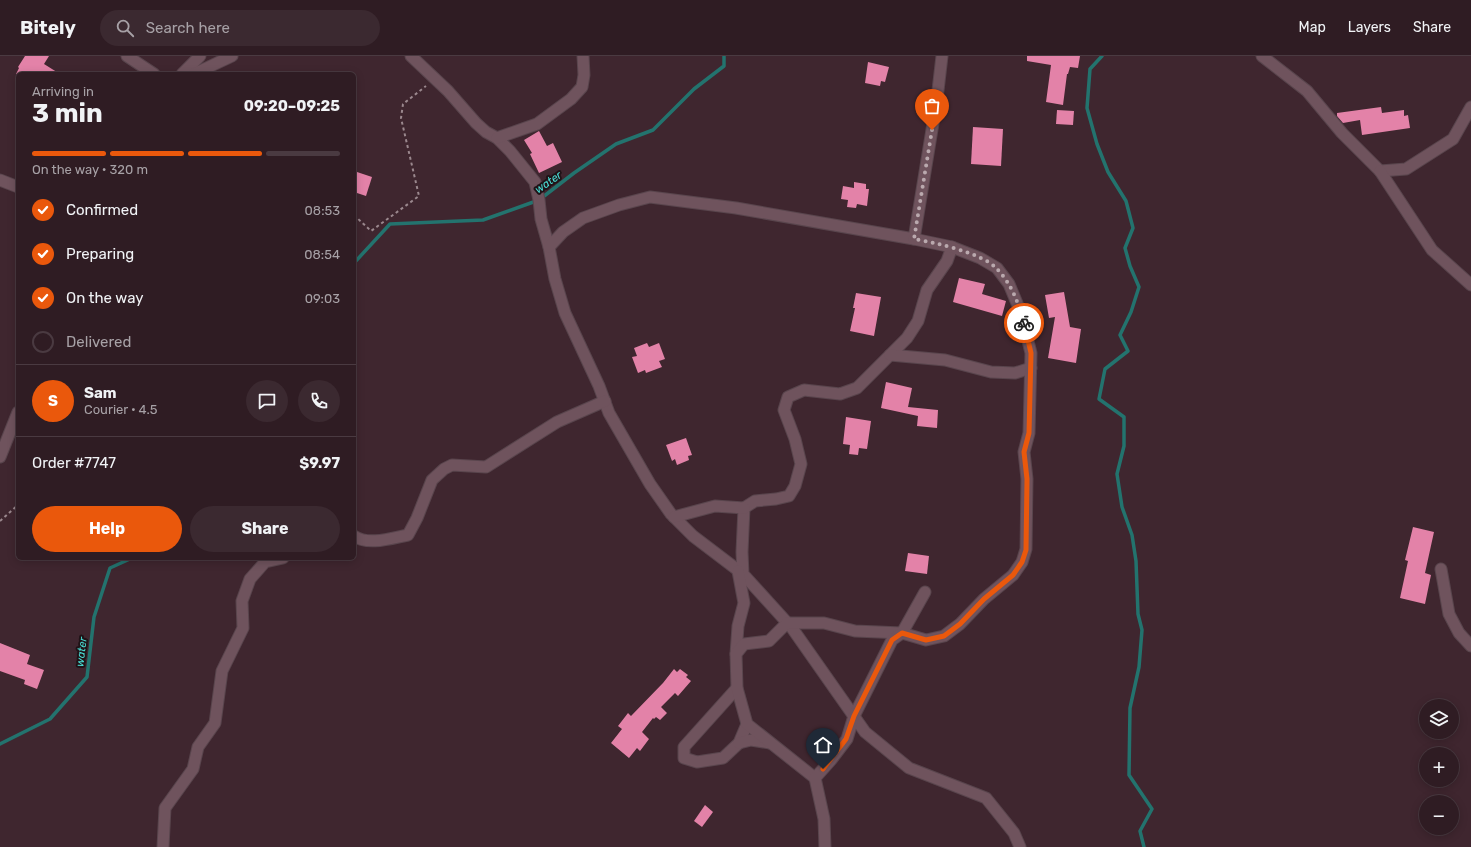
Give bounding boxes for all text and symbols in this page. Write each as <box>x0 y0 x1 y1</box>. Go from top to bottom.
search box <box>100 10 380 46</box>
text: Bitely <box>20 16 76 39</box>
icon: search <box>114 17 136 39</box>
text: Search here <box>146 19 230 37</box>
text: Map <box>1299 19 1326 36</box>
text: Layers <box>1348 19 1391 36</box>
text: Share <box>1413 19 1451 36</box>
text: Arriving in <box>32 84 94 99</box>
pin <box>915 89 949 130</box>
icon: bag <box>921 95 943 117</box>
text: 09:20–09:25 <box>244 97 340 115</box>
text: 3 min <box>32 98 103 129</box>
text: On the way · 320 m <box>32 162 148 177</box>
water label: water <box>532 168 565 196</box>
icon: check <box>32 199 54 221</box>
text: Confirmed <box>66 201 138 219</box>
text: 08:53 <box>305 203 340 218</box>
icon: check <box>32 243 54 265</box>
text: Preparing <box>66 245 134 263</box>
text: 08:54 <box>304 247 340 262</box>
icon: check <box>32 287 54 309</box>
text: On the way <box>66 289 144 307</box>
text: 09:03 <box>305 291 340 306</box>
courier <box>1004 303 1044 343</box>
icon: bike <box>1013 312 1035 334</box>
text: Delivered <box>66 333 131 351</box>
button: chat <box>246 380 288 422</box>
button: phone <box>298 380 340 422</box>
text: Sam <box>84 384 117 402</box>
text: S <box>48 392 58 410</box>
text: Courier · 4.5 <box>84 402 158 417</box>
text: Order #7747 <box>32 454 116 472</box>
text: $9.97 <box>299 454 340 472</box>
button: Help <box>32 506 182 552</box>
button: Share <box>190 506 340 552</box>
water label: water <box>73 636 90 668</box>
map controls <box>1419 699 1459 835</box>
button: layers <box>1419 699 1459 739</box>
pin <box>806 728 840 769</box>
icon: home <box>812 734 834 756</box>
button: + <box>1419 747 1459 787</box>
button: − <box>1419 795 1459 835</box>

